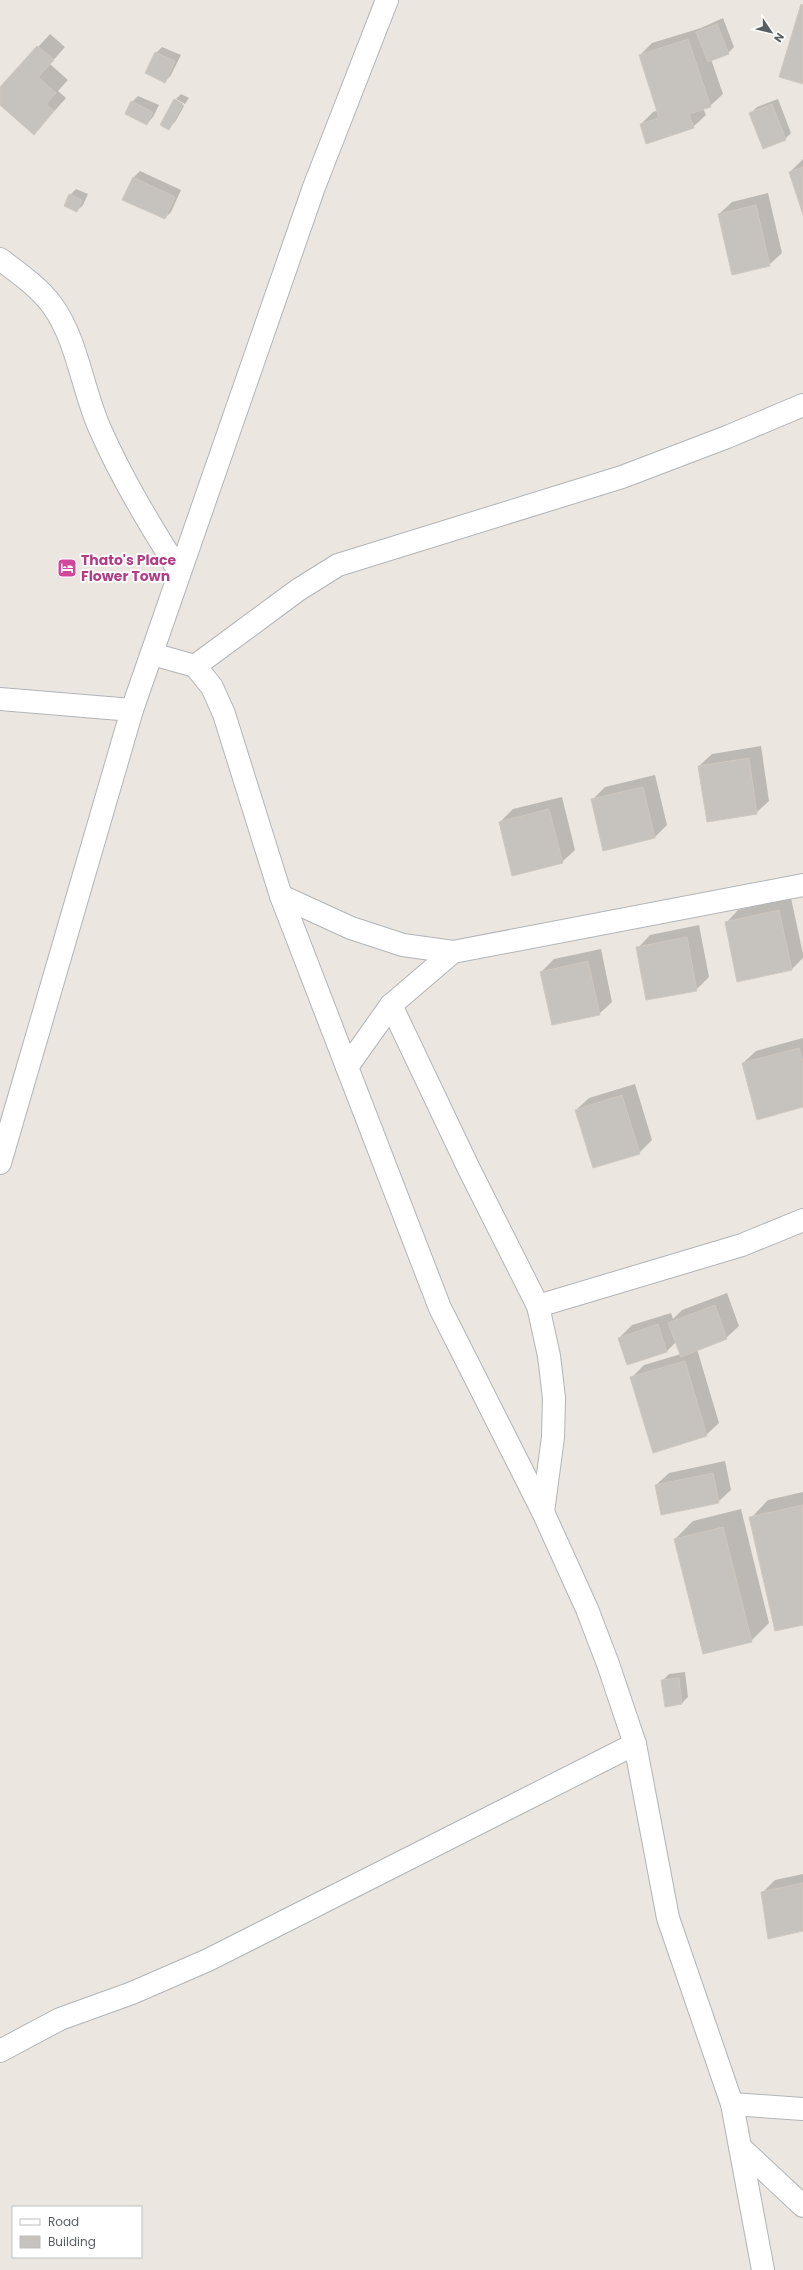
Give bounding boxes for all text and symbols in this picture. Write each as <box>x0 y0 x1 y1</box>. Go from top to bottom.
north arrow <box>751 12 791 52</box>
text: N <box>770 30 788 46</box>
place label: Thato's Place Flower Town <box>81 550 177 586</box>
hotel icon: Thato's Place Flower Town <box>56 557 78 579</box>
legend <box>12 2206 142 2258</box>
text: Road <box>48 2213 79 2230</box>
text: Building <box>48 2233 96 2250</box>

